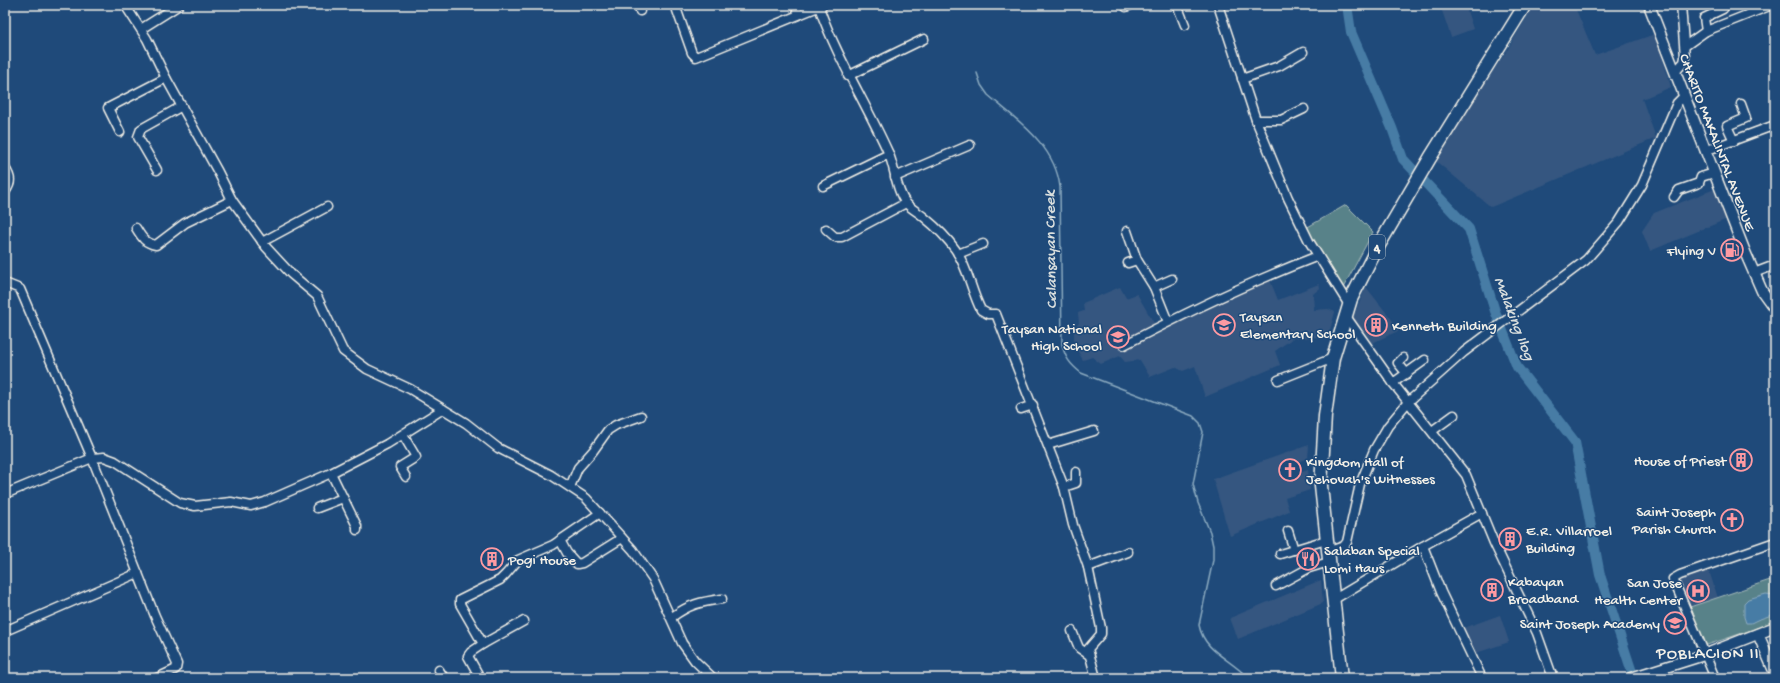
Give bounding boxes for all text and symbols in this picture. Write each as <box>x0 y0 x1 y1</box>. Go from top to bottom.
street label: CHARITO MAKALINTAL AVENUE <box>1674 51 1759 235</box>
water label: Calansayan Creek <box>1042 189 1063 309</box>
road number: 4 <box>1369 235 1385 259</box>
fuel station icon: Flying V <box>1719 237 1745 263</box>
place label: Flying V <box>1666 243 1716 261</box>
water label: Malaking Ilog <box>1488 275 1538 365</box>
place label: Taysan Elementary School <box>1239 309 1356 344</box>
school or university icon: Taysan Elementary School <box>1211 312 1237 338</box>
building icon: Kenneth Building <box>1363 312 1389 338</box>
place label: Kenneth Building <box>1392 318 1497 336</box>
place label: Taysan National High School <box>1001 321 1102 356</box>
school or university icon: Taysan National High School <box>1105 324 1131 350</box>
building icon: House of Priest <box>1728 447 1754 473</box>
place label: House of Priest <box>1634 453 1728 471</box>
place label: Kingdom Hall of Jehovah's Witnesses <box>1306 454 1435 489</box>
church icon: Kingdom Hall of Jehovah's Witnesses <box>1277 457 1303 483</box>
place label: Saint Joseph Parish Church <box>1631 504 1716 539</box>
church icon: Saint Joseph Parish Church <box>1719 507 1745 533</box>
place label: E.R. Villarroel Building <box>1525 523 1612 558</box>
building icon: E.R. Villarroel Building <box>1497 526 1523 552</box>
place label: Salaban Special Lomi Haus <box>1324 543 1420 578</box>
building icon: Pogi House <box>479 546 505 572</box>
restaurant icon: Salaban Special Lomi Haus <box>1295 546 1321 572</box>
place label: Pogi House <box>507 552 576 570</box>
place label: Kabayan Broadband <box>1507 574 1579 609</box>
place label: San Jose Health Center <box>1594 575 1684 610</box>
building icon: Kabayan Broadband <box>1479 577 1505 603</box>
hospital icon: San Jose Health Center <box>1685 578 1711 604</box>
school or university icon: Saint Joseph Academy <box>1662 610 1688 636</box>
place label: Saint Joseph Academy <box>1520 616 1661 634</box>
district label: POBLACION II <box>1655 645 1760 665</box>

